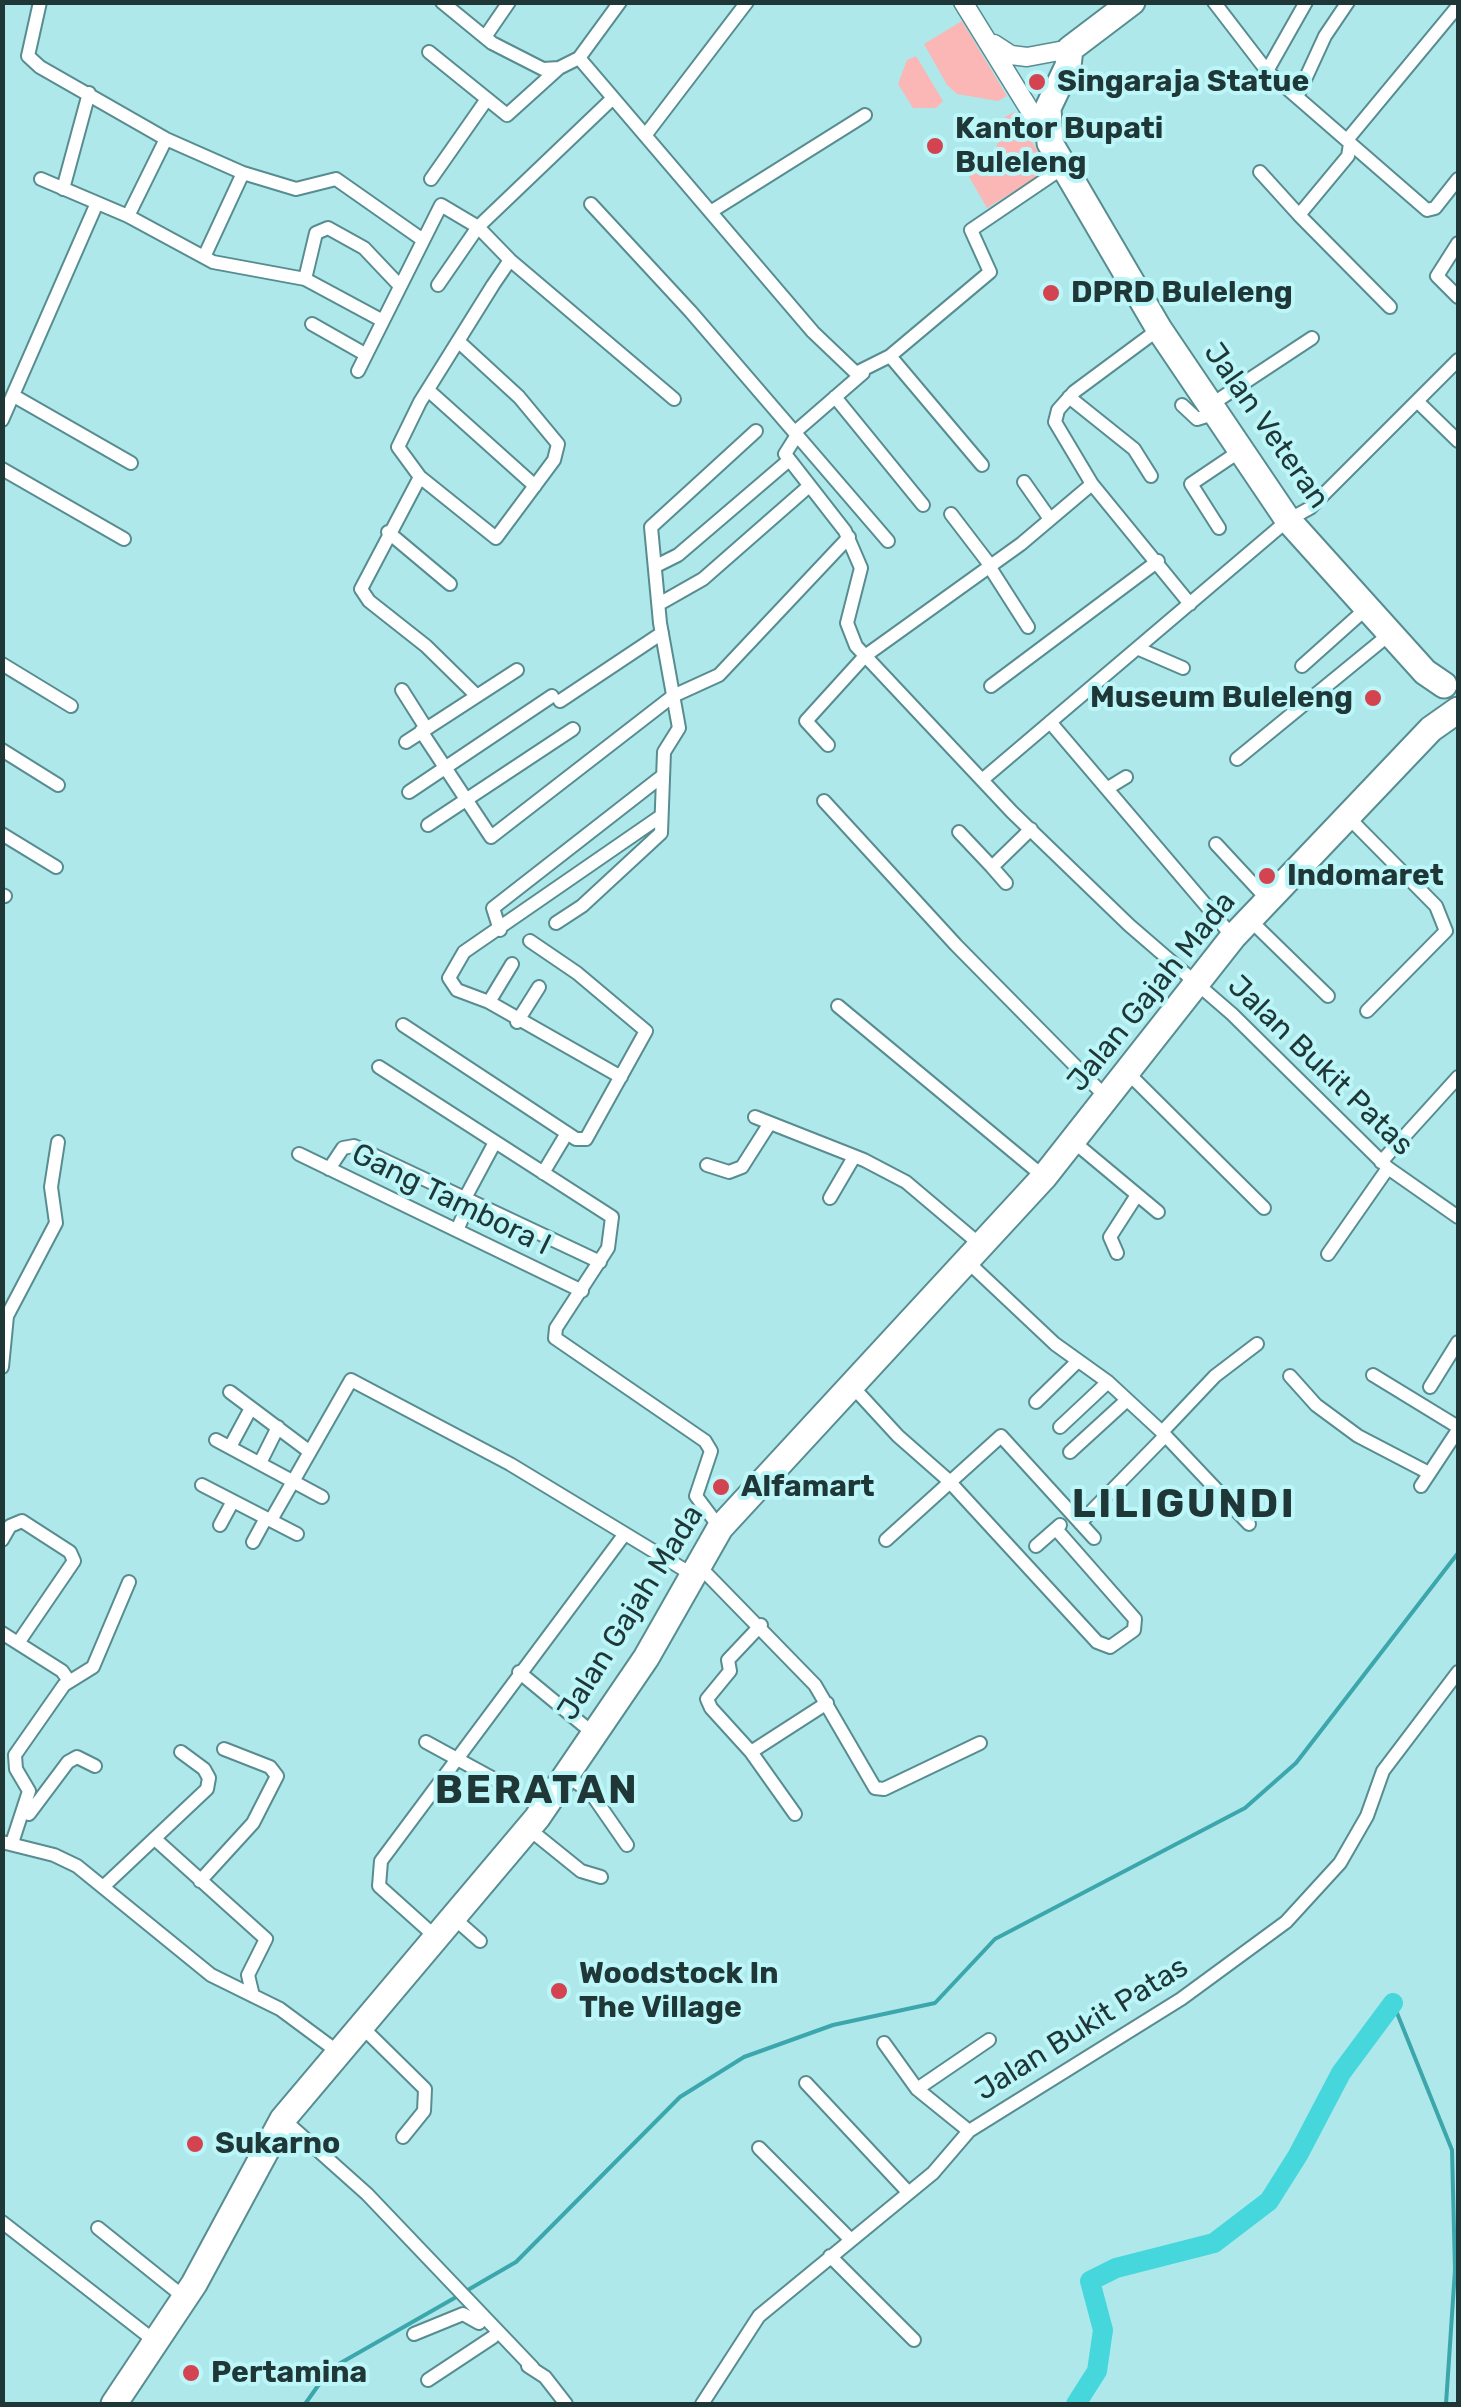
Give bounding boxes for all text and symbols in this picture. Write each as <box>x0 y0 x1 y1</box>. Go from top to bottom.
place label: Singaraja Statue <box>1057 64 1309 100</box>
marker: Singaraja Statue <box>1026 71 1048 93</box>
place label: Kantor Bupati Buleleng <box>955 111 1163 182</box>
marker: Kantor Bupati Buleleng <box>924 135 946 157</box>
place label: DPRD Buleleng <box>1071 275 1293 311</box>
marker: DPRD Buleleng <box>1040 282 1062 304</box>
street label: Jalan Veteran <box>1196 336 1336 516</box>
place label: Museum Buleleng <box>1090 680 1353 716</box>
marker: Museum Buleleng <box>1362 687 1384 709</box>
place label: Indomaret <box>1287 858 1444 894</box>
marker: Indomaret <box>1256 865 1278 887</box>
street label: Jalan Gajah Mada <box>1060 885 1244 1099</box>
street label: Jalan Bukit Patas <box>1220 968 1420 1164</box>
street label: Gang Tambora I <box>346 1136 556 1264</box>
place label: Alfamart <box>741 1469 875 1505</box>
marker: Alfamart <box>710 1476 732 1498</box>
district label: LILIGUNDI <box>1072 1481 1296 1529</box>
street label: Jalan Gajah Mada <box>550 1499 712 1727</box>
district label: BERATAN <box>435 1767 639 1815</box>
street label: Jalan Bukit Patas <box>969 1949 1195 2109</box>
place label: Woodstock In The Village <box>579 1956 778 2026</box>
marker: Woodstock In The Village <box>548 1980 570 2002</box>
place label: Sukarno <box>215 2126 340 2162</box>
marker: Sukarno <box>184 2133 206 2155</box>
place label: Pertamina <box>211 2355 367 2391</box>
marker: Pertamina <box>180 2362 202 2384</box>

